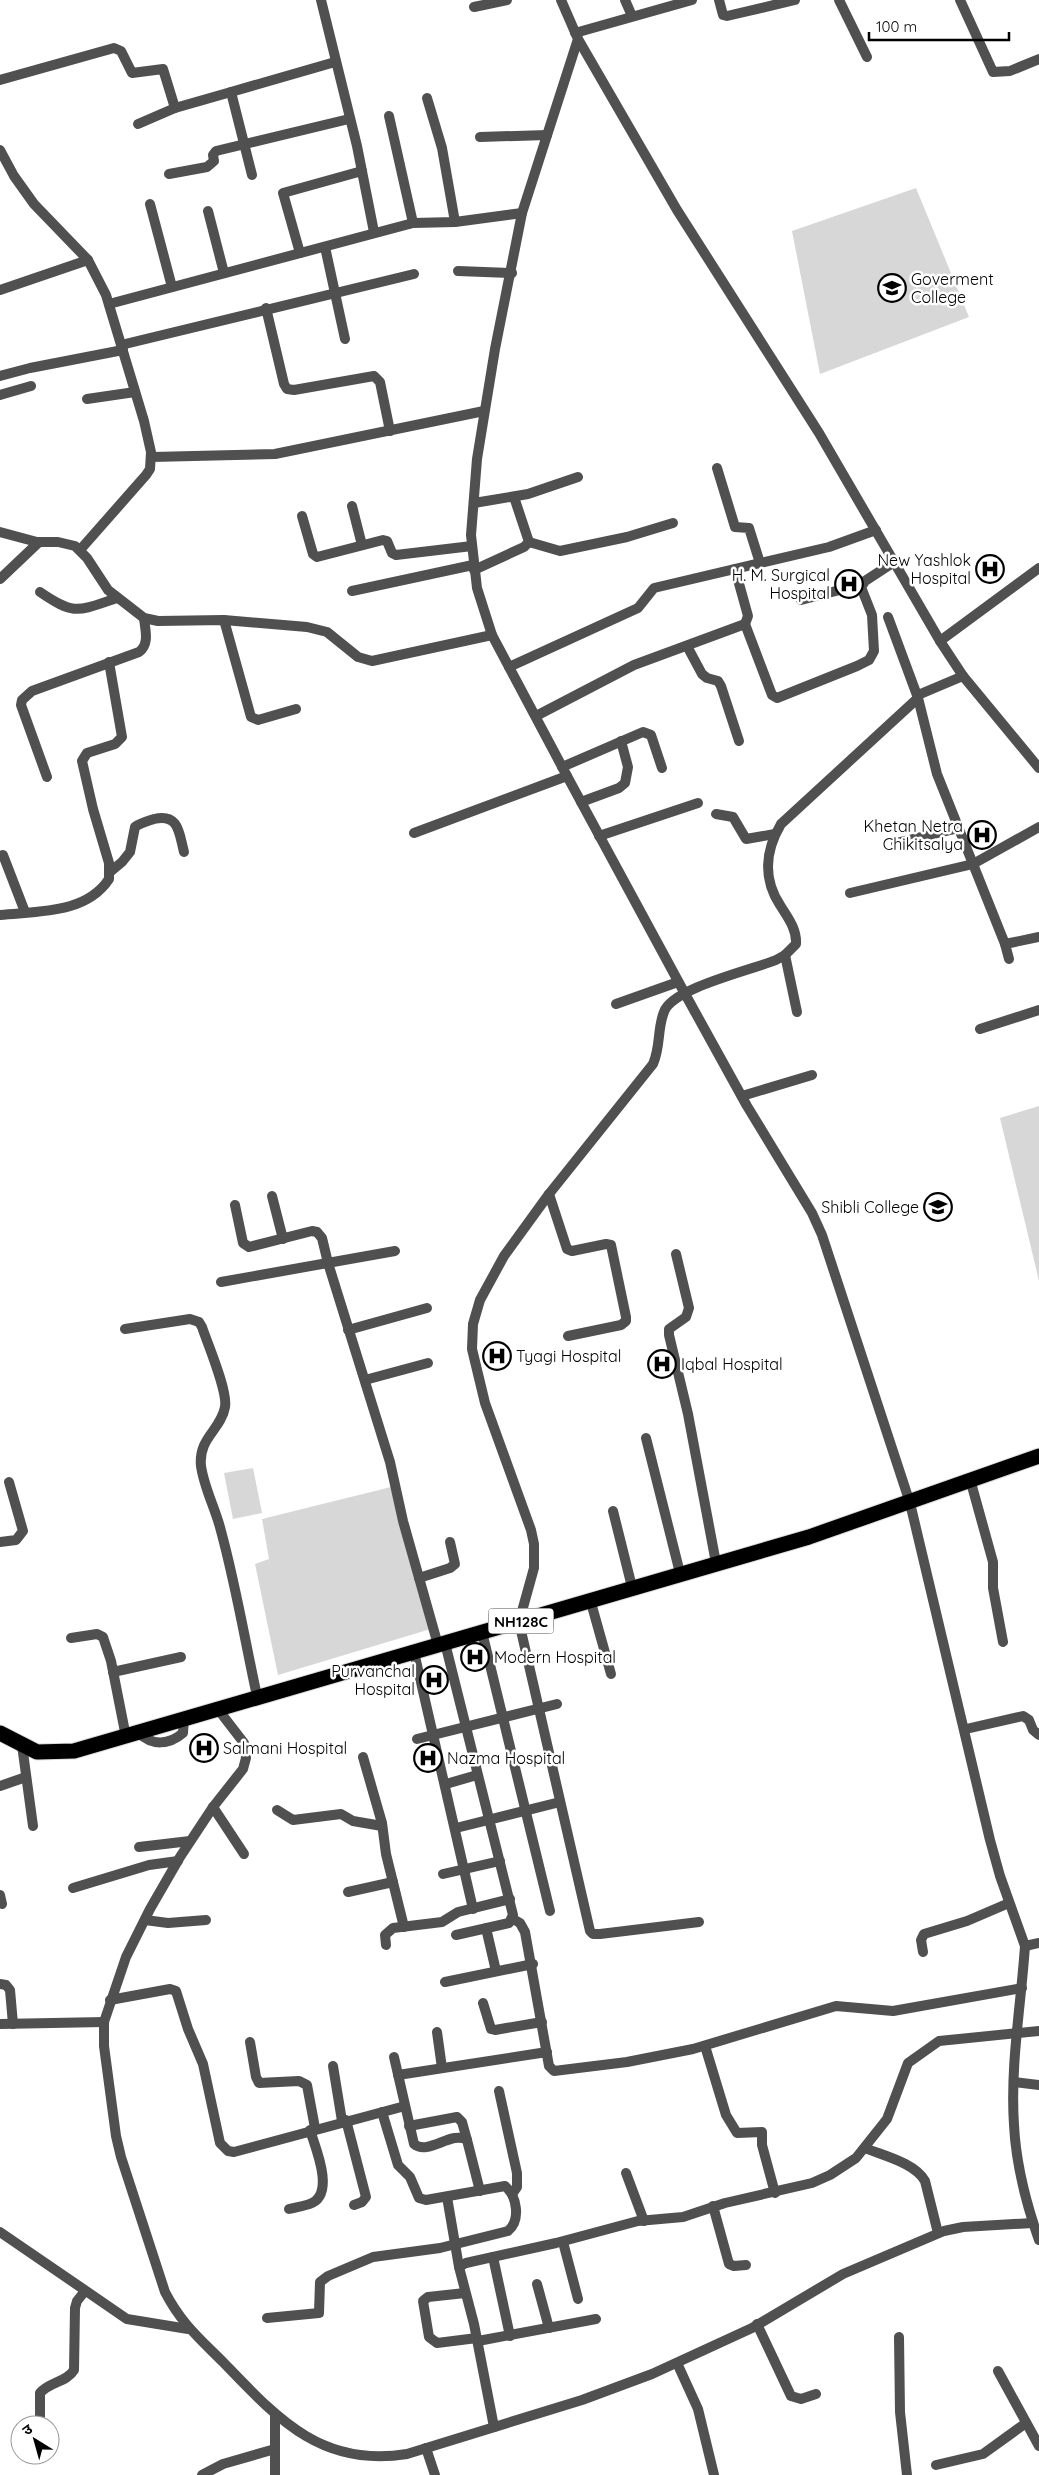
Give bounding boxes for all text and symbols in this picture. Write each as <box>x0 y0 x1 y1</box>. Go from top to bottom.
scale bar <box>869 10 1009 42</box>
text: 100 m <box>876 17 917 36</box>
place label: Goverment College <box>911 269 994 307</box>
school or university icon: Goverment College <box>877 273 907 303</box>
place label: New Yashlok Hospital <box>877 550 971 588</box>
hospital icon: New Yashlok Hospital <box>975 554 1005 584</box>
place label: H. M. Surgical Hospital <box>732 565 830 603</box>
hospital icon: H. M. Surgical Hospital <box>834 569 864 599</box>
place label: Khetan Netra Chikitsalya <box>864 816 963 854</box>
hospital icon: Khetan Netra Chikitsalya <box>967 820 997 850</box>
school or university icon: Shibli College <box>923 1192 953 1222</box>
place label: Shibli College <box>821 1197 919 1217</box>
hospital icon: Tyagi Hospital <box>482 1341 512 1371</box>
place label: Tyagi Hospital <box>516 1346 621 1366</box>
hospital icon: Iqbal Hospital <box>647 1349 677 1379</box>
place label: Iqbal Hospital <box>681 1354 783 1374</box>
road number: NH128C <box>488 1608 554 1634</box>
hospital icon: Modern Hospital <box>460 1642 490 1672</box>
place label: Modern Hospital <box>494 1647 616 1667</box>
place label: Purvanchal Hospital <box>331 1661 415 1699</box>
hospital icon: Purvanchal Hospital <box>419 1665 449 1695</box>
hospital icon: Salmani Hospital <box>189 1733 219 1763</box>
place label: Salmani Hospital <box>223 1738 347 1758</box>
hospital icon: Nazma Hospital <box>413 1743 443 1773</box>
place label: Nazma Hospital <box>447 1748 565 1768</box>
north arrow <box>10 2415 60 2465</box>
text: उ <box>18 2419 37 2439</box>

